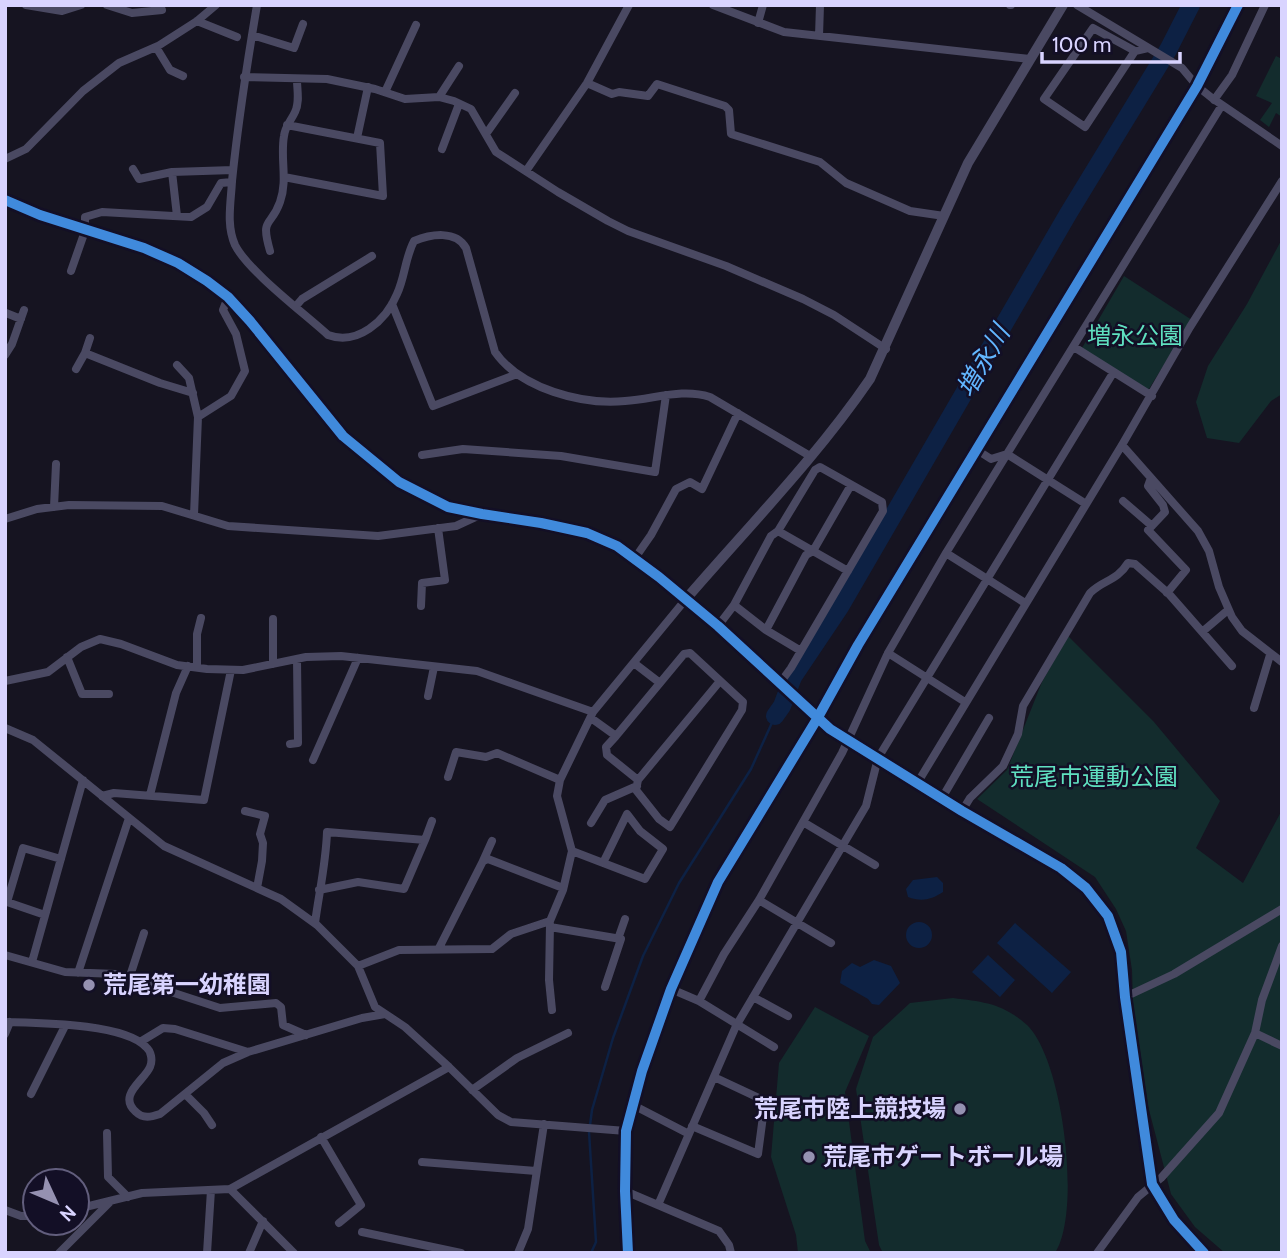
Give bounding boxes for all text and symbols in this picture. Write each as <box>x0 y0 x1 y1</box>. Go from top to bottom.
scale bar <box>1042 21 1180 65</box>
text: 100 m <box>1052 32 1111 57</box>
water label: 増永川 <box>950 317 1018 403</box>
park label: 増永公園 <box>1087 321 1183 350</box>
park label: 荒尾市運動公園 <box>1010 762 1178 791</box>
place label: 荒尾第一幼稚園 <box>103 970 271 999</box>
marker: 荒尾第一幼稚園 <box>81 977 97 993</box>
place label: 荒尾市陸上競技場 <box>754 1094 946 1123</box>
marker: 荒尾市陸上競技場 <box>952 1101 968 1117</box>
place label: 荒尾市ゲートボール場 <box>823 1142 1063 1171</box>
marker: 荒尾市ゲートボール場 <box>801 1149 817 1165</box>
north arrow <box>21 1167 91 1237</box>
text: N <box>55 1201 81 1226</box>

